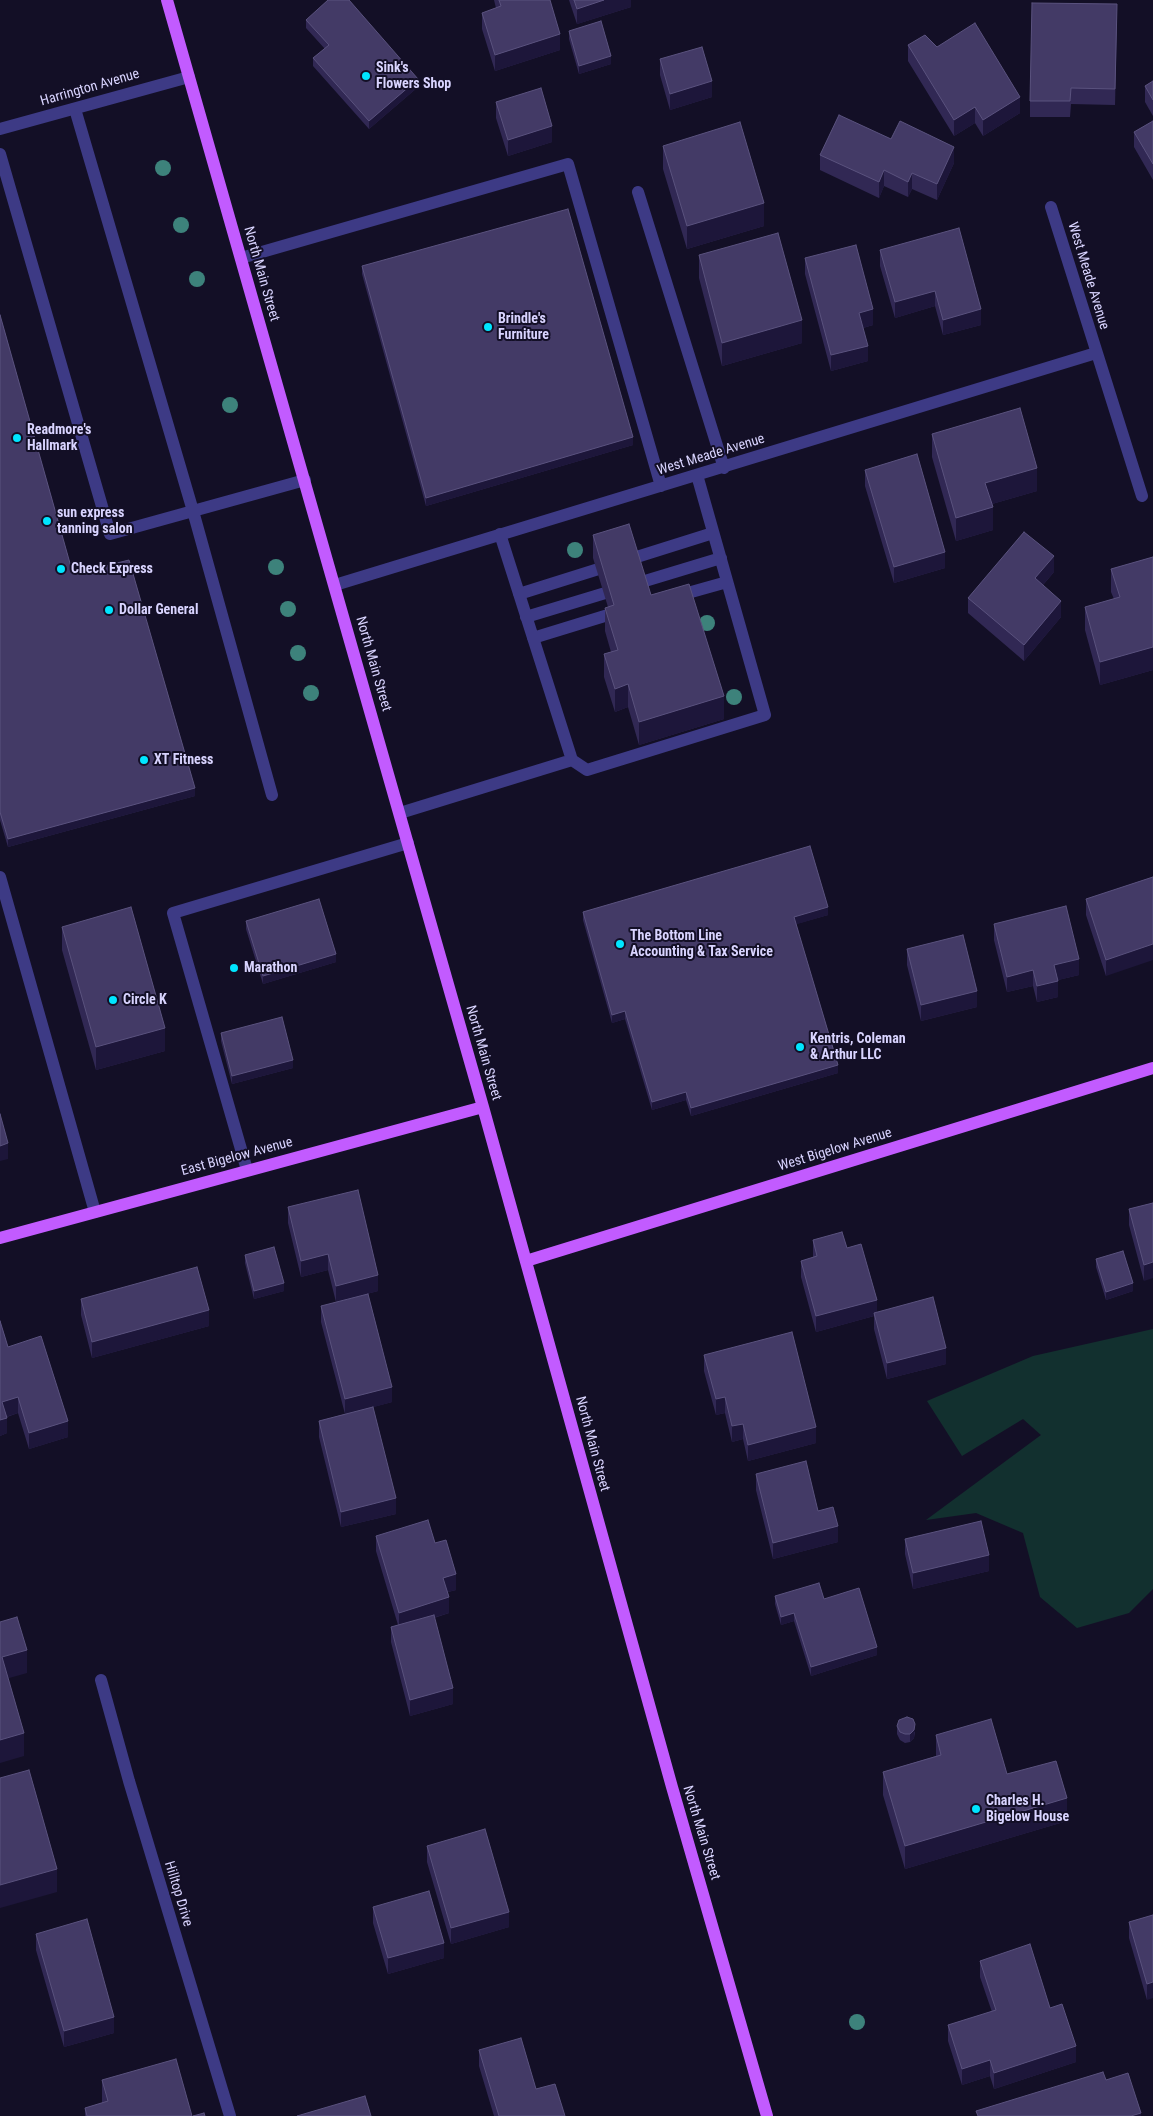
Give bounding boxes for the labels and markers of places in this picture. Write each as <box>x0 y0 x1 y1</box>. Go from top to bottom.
place label: Sink's Flowers Shop <box>376 60 451 92</box>
marker: Sink's Flowers Shop <box>360 70 372 82</box>
place label: Brindle's Furniture <box>498 311 549 344</box>
marker: Brindle's Furniture <box>482 321 494 333</box>
place label: Readmore's Hallmark <box>27 422 91 454</box>
marker: Readmore's Hallmark <box>11 432 23 444</box>
place label: sun express tanning salon <box>57 505 133 538</box>
marker: sun express tanning salon <box>41 515 53 527</box>
place label: Check Express <box>71 561 153 577</box>
marker: Check Express <box>55 563 67 575</box>
place label: Dollar General <box>119 602 198 618</box>
marker: Dollar General <box>103 604 115 616</box>
place label: XT Fitness <box>154 752 213 768</box>
marker: XT Fitness <box>138 754 150 766</box>
place label: The Bottom Line Accounting & Tax Service <box>630 928 773 960</box>
marker: The Bottom Line Accounting & Tax Service <box>614 938 626 950</box>
place label: Marathon <box>244 960 297 976</box>
marker: Marathon <box>228 962 240 974</box>
place label: Circle K <box>123 992 167 1008</box>
marker: Circle K <box>107 994 119 1006</box>
place label: Kentris, Coleman & Arthur LLC <box>810 1031 906 1064</box>
marker: Kentris, Coleman & Arthur LLC <box>794 1041 806 1053</box>
place label: Charles H. Bigelow House <box>986 1793 1069 1825</box>
marker: Charles H. Bigelow House <box>970 1803 982 1815</box>

